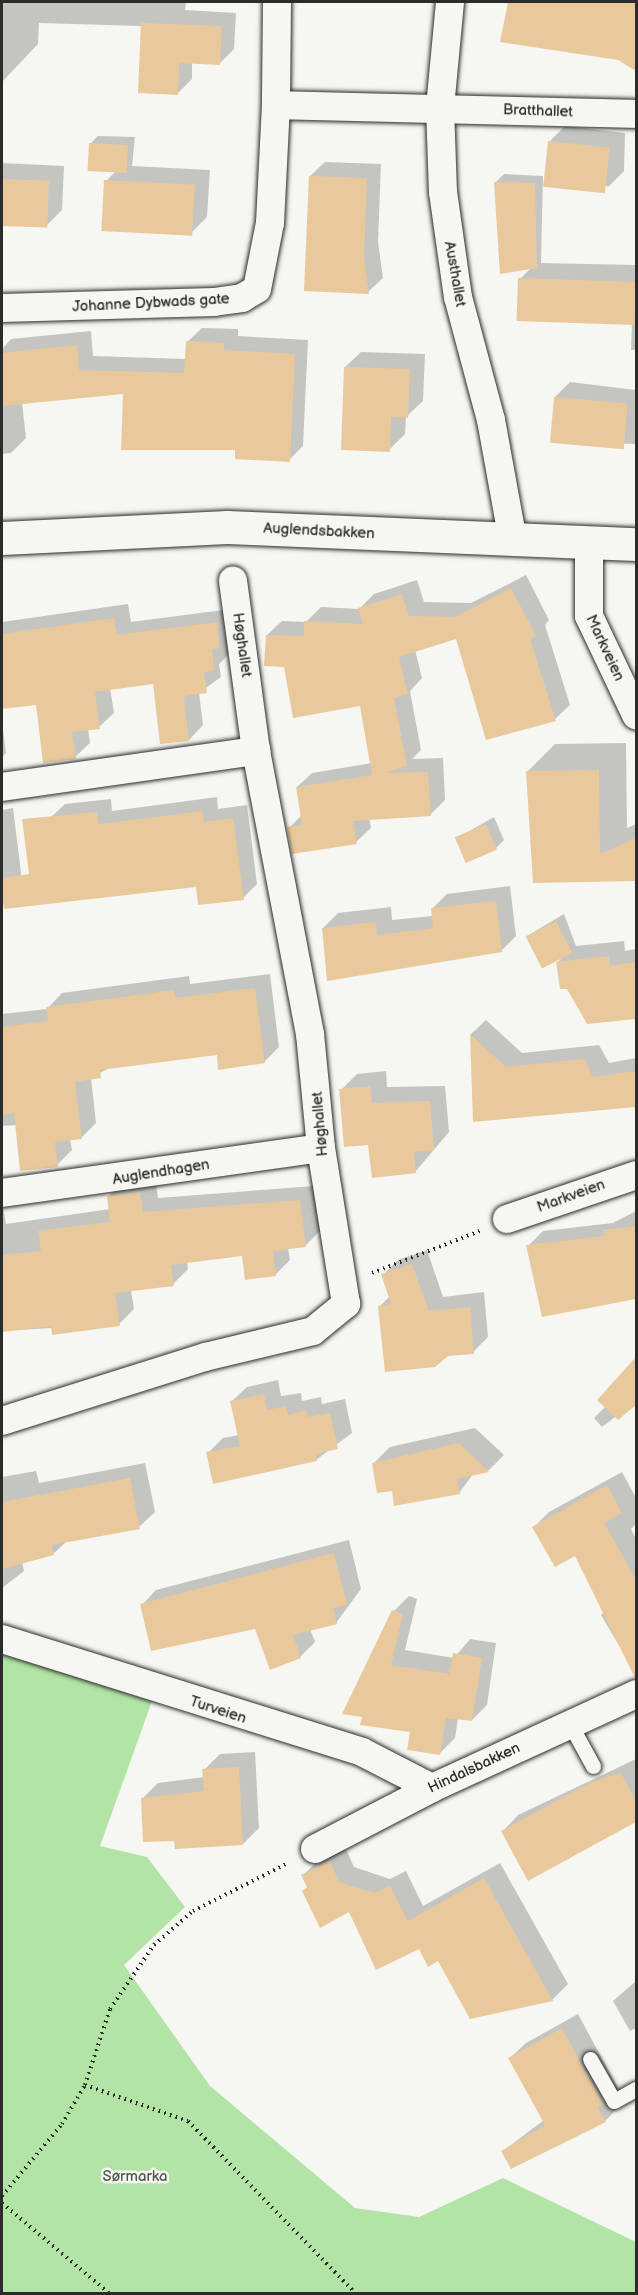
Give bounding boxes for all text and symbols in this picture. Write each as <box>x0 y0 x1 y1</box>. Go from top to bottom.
street label: Bratthallet <box>503 101 573 121</box>
street label: Austhallet <box>440 240 470 308</box>
street label: Johanne Dybwads gate <box>72 290 230 316</box>
street label: Auglendsbakken <box>263 519 375 543</box>
street label: Høghallet <box>229 612 255 678</box>
street label: Markveien <box>582 612 628 684</box>
street label: Høghallet <box>308 1091 332 1157</box>
street label: Auglendhagen <box>111 1155 211 1189</box>
street label: Markveien <box>535 1175 607 1217</box>
street label: Turveien <box>187 1692 249 1728</box>
street label: Hindalsbakken <box>425 1739 523 1797</box>
park label: Sørmarka <box>103 2168 167 2186</box>

